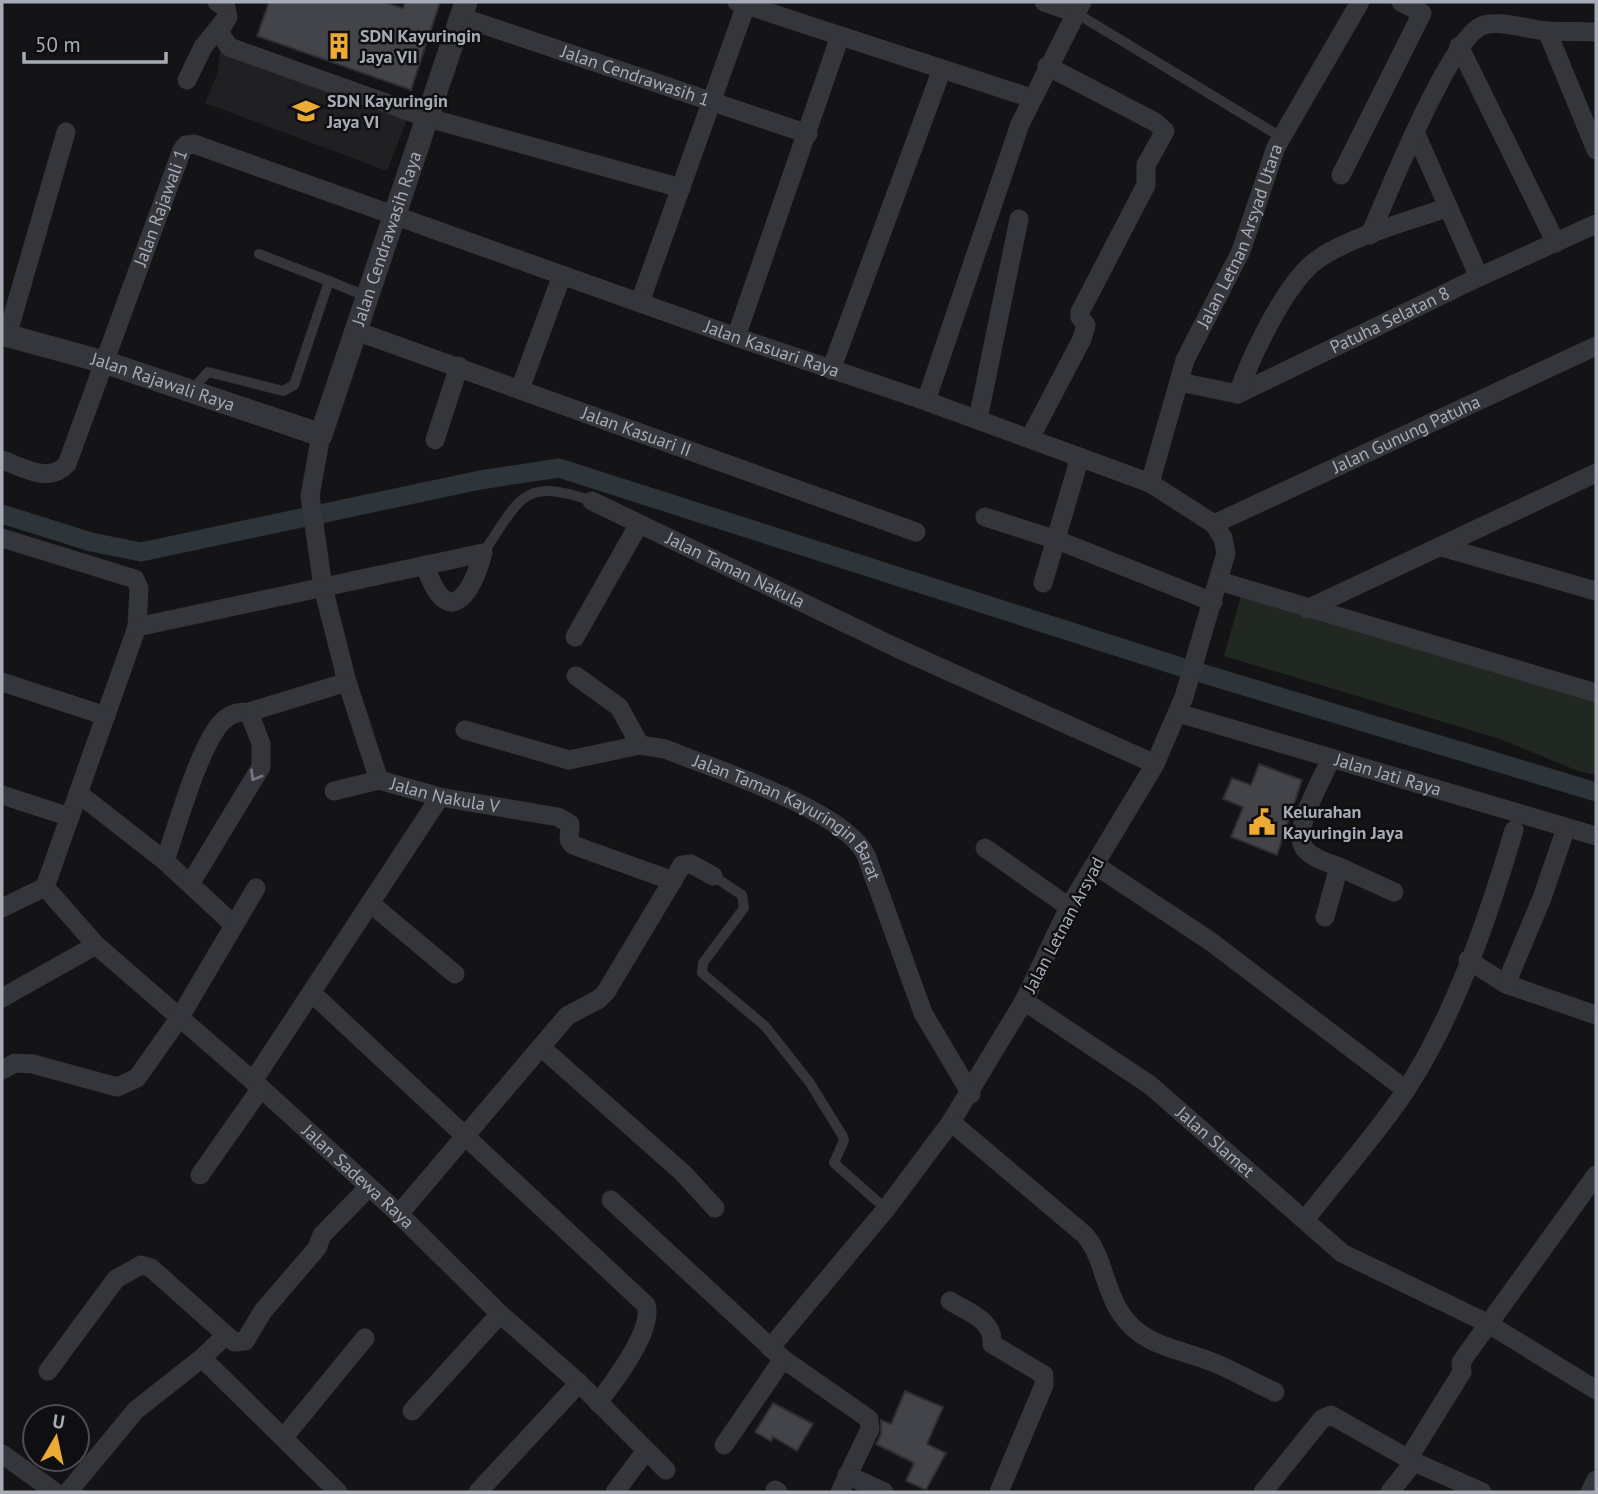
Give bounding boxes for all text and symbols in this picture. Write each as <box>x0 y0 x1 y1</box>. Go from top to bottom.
scale bar <box>24 21 166 65</box>
place label: SDN Kayuringin Jaya VII <box>359 24 481 68</box>
text: 50 m <box>35 31 81 58</box>
building icon: SDN Kayuringin Jaya VII <box>324 31 354 61</box>
street label: Jalan Cendrawasih 1 <box>557 39 713 111</box>
place label: SDN Kayuringin Jaya VI <box>326 89 448 133</box>
school or university icon: SDN Kayuringin Jaya VI <box>291 96 321 126</box>
street label: Jalan Letnan Arsyad Utara <box>1191 141 1287 333</box>
street label: Jalan Rajawali 1 <box>128 146 192 270</box>
street label: Jalan Cendrawasih Raya <box>346 148 426 329</box>
street label: Patuha Selatan 8 <box>1326 281 1453 359</box>
street label: Jalan Kasuari Raya <box>700 314 842 382</box>
street label: Jalan Rajawali Raya <box>88 347 238 416</box>
street label: Jalan Gunung Patuha <box>1327 390 1484 479</box>
street label: Jalan Kasuari II <box>578 401 695 461</box>
street label: Jalan Taman Nakula <box>661 526 809 613</box>
street label: Jalan Taman Kayuringin Barat <box>689 748 886 884</box>
street label: Jalan Jati Raya <box>1331 748 1444 801</box>
one-way arrow <box>250 769 263 782</box>
street label: Jalan Nakula V <box>387 772 502 818</box>
place label: Kelurahan Kayuringin Jaya <box>1283 800 1403 844</box>
public building icon: Kelurahan Kayuringin Jaya <box>1247 807 1277 837</box>
street label: Jalan Letnan Arsyad <box>1018 853 1109 998</box>
street label: Jalan Slamet <box>1171 1100 1259 1182</box>
street label: Jalan Sadewa Raya <box>297 1119 419 1233</box>
north arrow <box>21 1403 91 1473</box>
text: U <box>51 1408 66 1434</box>

